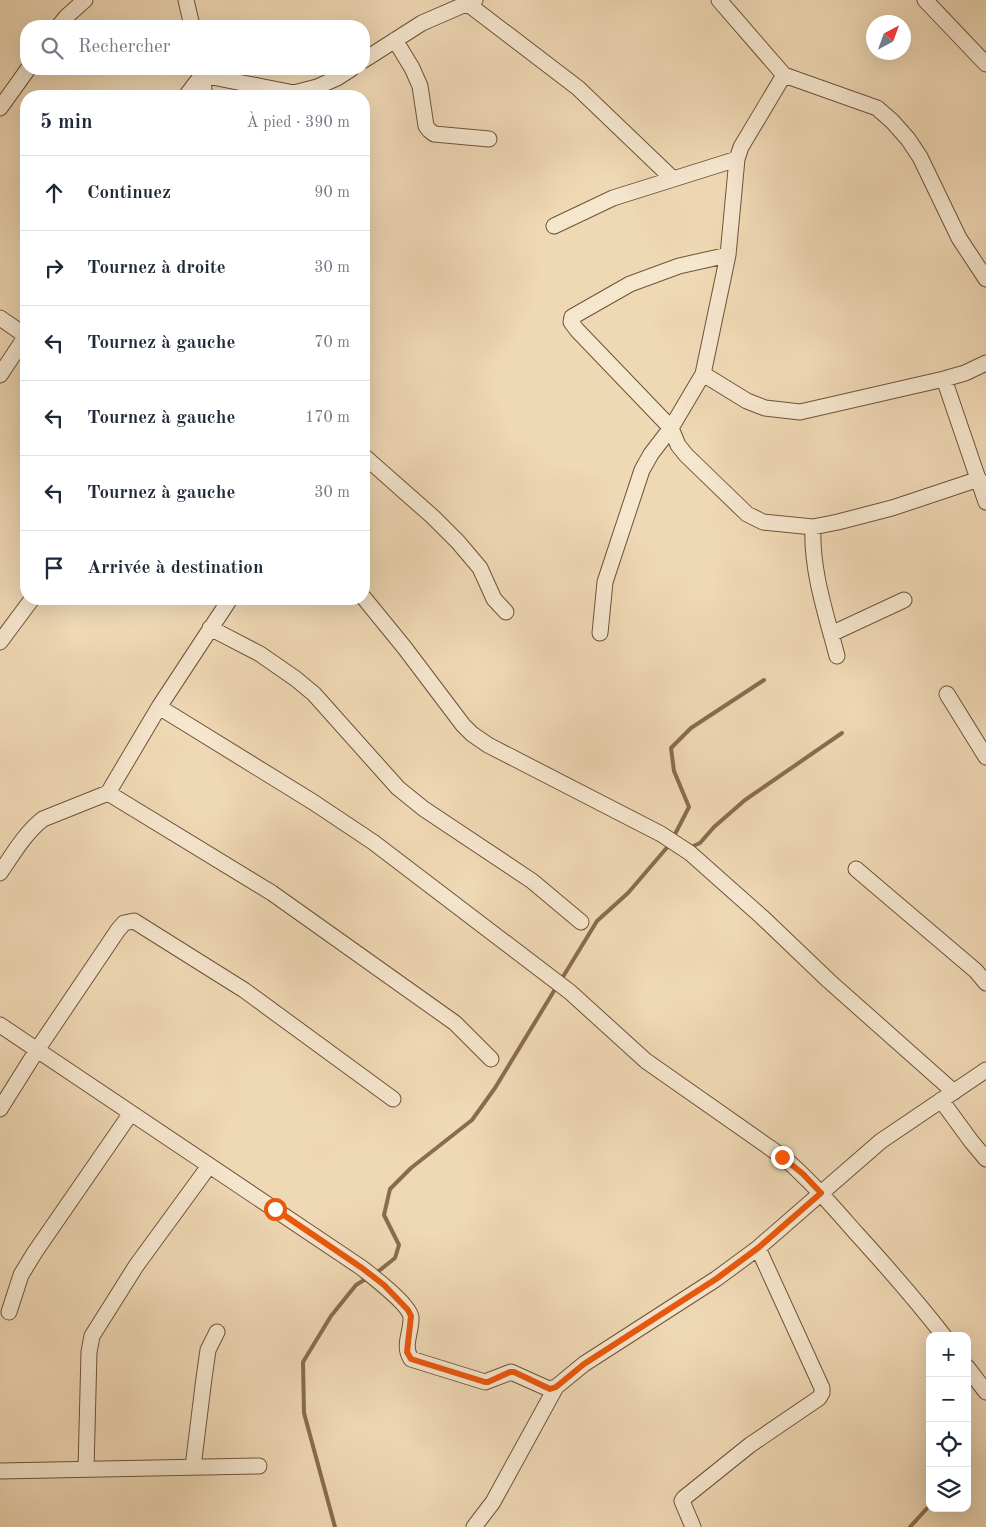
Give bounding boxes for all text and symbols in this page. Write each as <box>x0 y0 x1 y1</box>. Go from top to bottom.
north arrow <box>866 15 911 60</box>
search box <box>20 20 370 75</box>
icon: search <box>38 34 66 62</box>
text: Rechercher <box>78 38 171 57</box>
text: 5 min <box>40 112 93 133</box>
text: À pied · 390 m <box>247 115 350 131</box>
icon: ahead <box>40 179 68 207</box>
text: Continuez <box>87 184 171 203</box>
text: 90 m <box>314 185 350 201</box>
icon: right <box>40 254 68 282</box>
text: Tournez à droite <box>87 259 226 278</box>
text: 30 m <box>314 260 350 276</box>
icon: left <box>40 329 68 357</box>
text: Tournez à gauche <box>87 334 235 353</box>
text: 70 m <box>314 335 350 351</box>
icon: left <box>40 404 68 432</box>
text: Tournez à gauche <box>87 409 235 428</box>
text: 170 m <box>305 410 350 426</box>
icon: left <box>40 479 68 507</box>
text: Tournez à gauche <box>87 484 235 503</box>
text: 30 m <box>314 485 350 501</box>
icon: arrive <box>40 554 68 582</box>
text: Arrivée à destination <box>87 559 263 578</box>
route end <box>771 1146 794 1169</box>
route start <box>264 1198 287 1221</box>
map controls <box>926 1332 971 1512</box>
button: + <box>926 1332 971 1377</box>
button: − <box>926 1377 971 1422</box>
button: locate <box>926 1422 971 1467</box>
button: layers <box>926 1467 971 1512</box>

